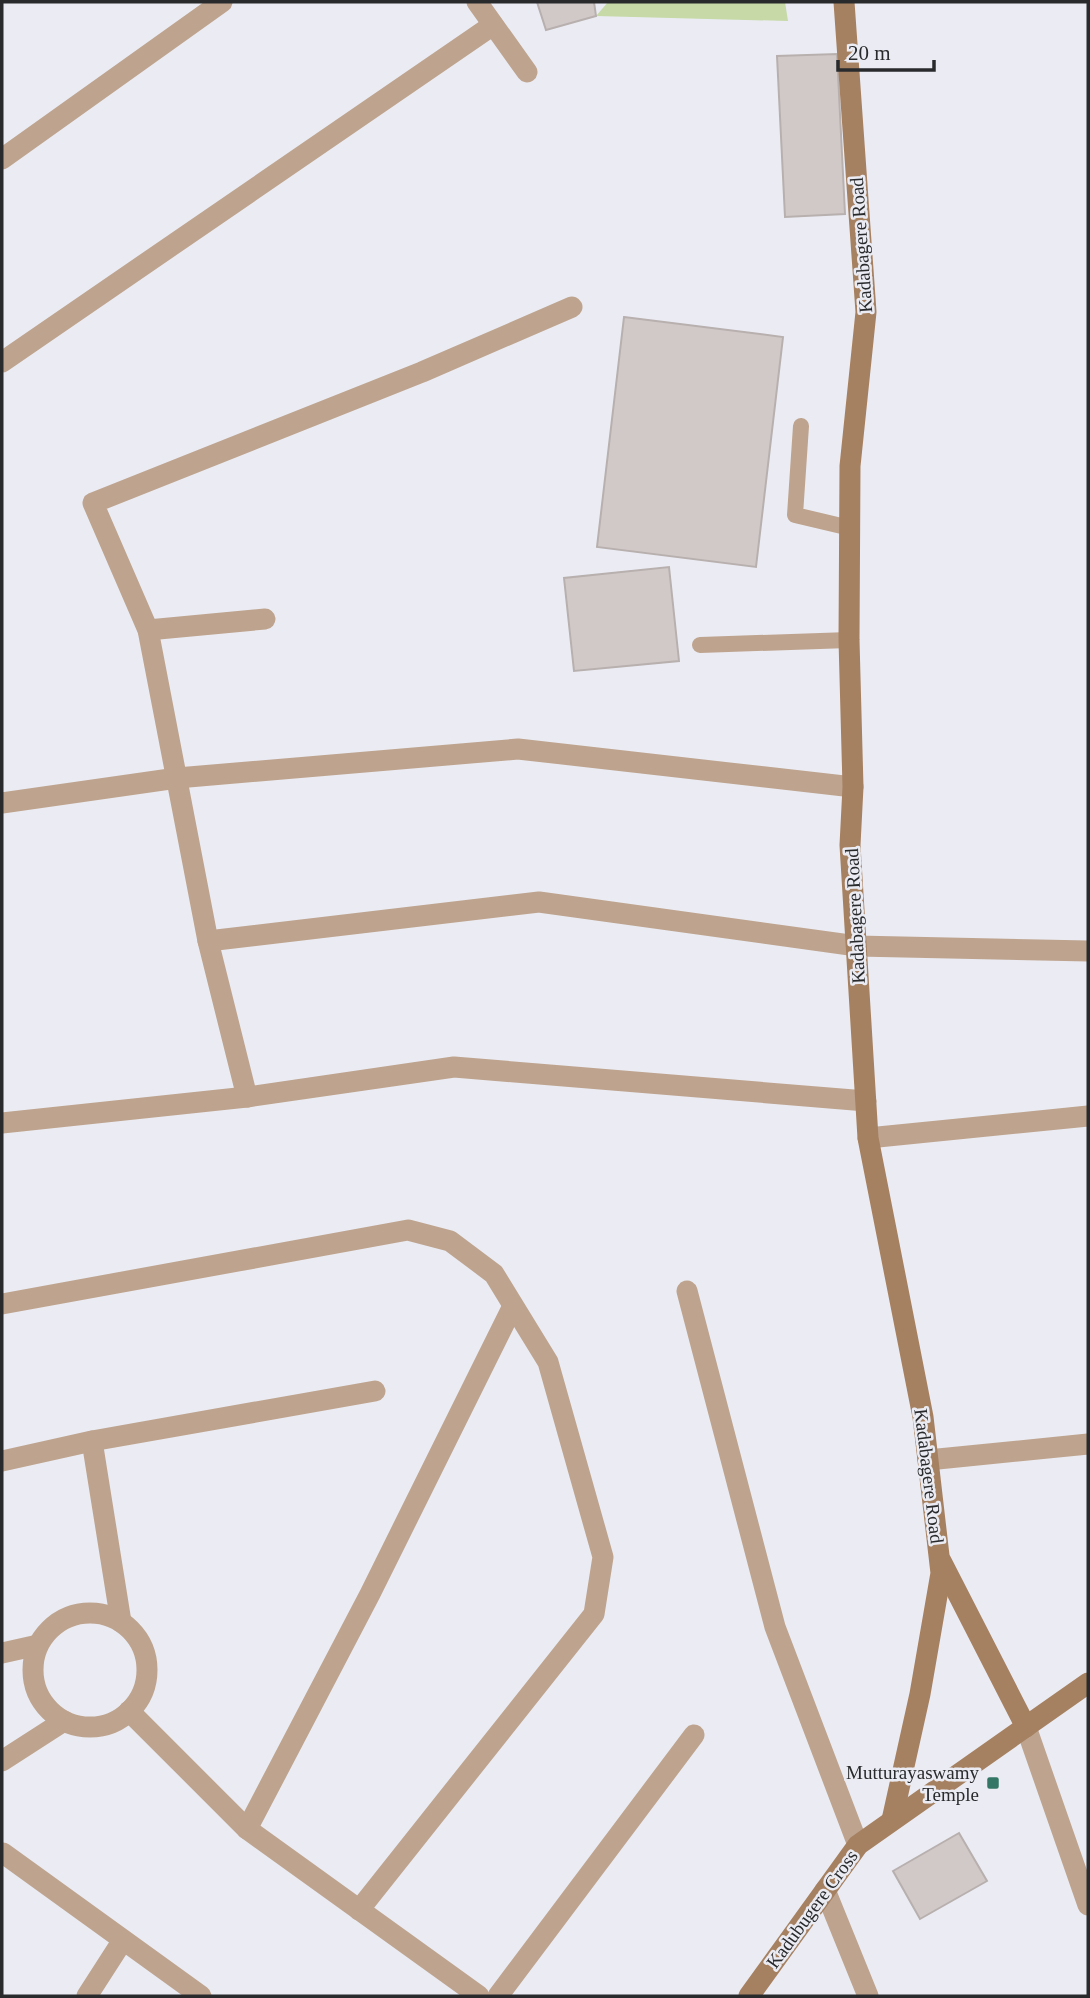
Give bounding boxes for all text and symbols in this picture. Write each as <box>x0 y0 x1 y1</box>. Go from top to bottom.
scale bar <box>838 28 934 72</box>
text: 20 m <box>848 41 891 65</box>
street label: Kadabagere Road <box>846 176 876 313</box>
street label: Kadabagere Road <box>841 847 869 984</box>
street label: Kadabagere Road <box>910 1407 948 1545</box>
place label: Mutturayaswamy Temple <box>846 1762 979 1805</box>
marker: Mutturayaswamy Temple <box>985 1775 1001 1791</box>
street label: Kadubugere Cross <box>762 1846 862 1972</box>

